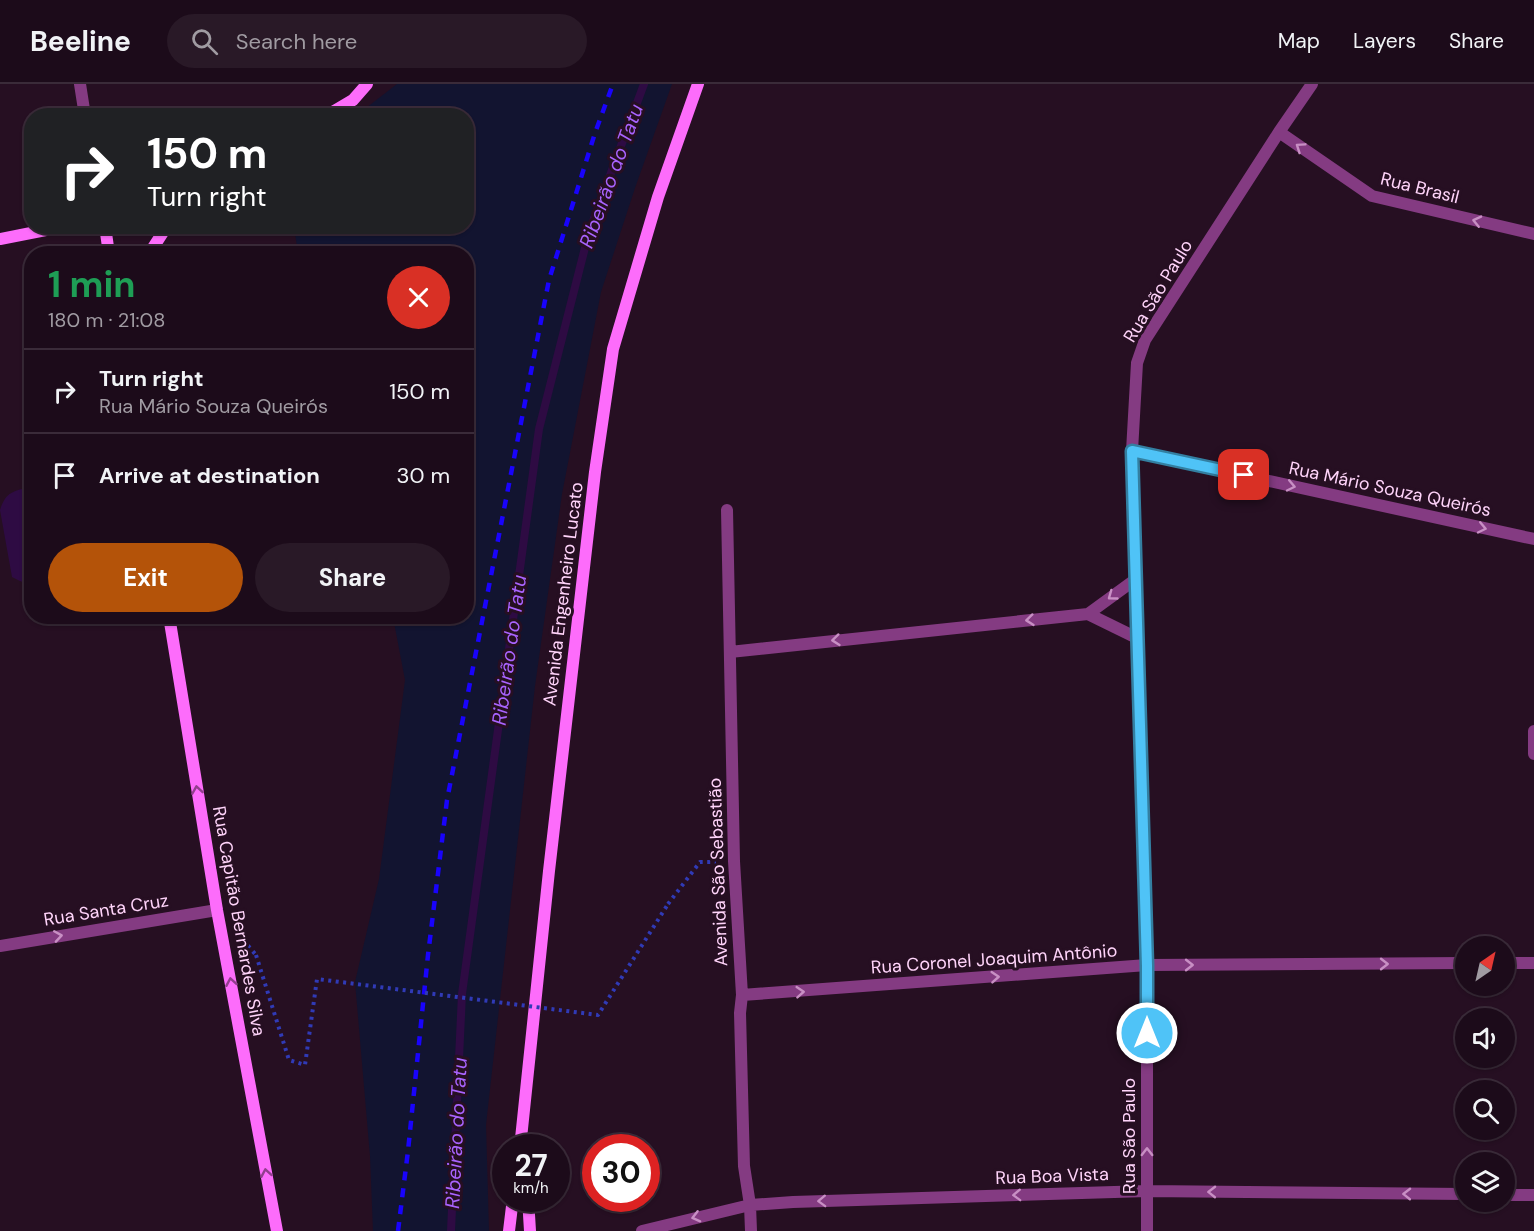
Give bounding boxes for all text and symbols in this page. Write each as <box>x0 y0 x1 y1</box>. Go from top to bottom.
search box <box>167 14 587 68</box>
text: Beeline <box>30 23 131 60</box>
icon: search <box>188 25 221 58</box>
text: Search here <box>236 27 357 56</box>
text: Map <box>1278 27 1320 55</box>
text: Layers <box>1353 27 1416 55</box>
text: Share <box>1449 27 1504 55</box>
water label: Ribeirão do Tatu <box>573 100 649 252</box>
text: 150 m <box>147 126 267 181</box>
icon: right <box>48 132 126 210</box>
one-way arrow <box>1296 143 1307 154</box>
street label: Rua Brasil <box>1378 167 1462 209</box>
text: Turn right <box>147 179 267 214</box>
one-way arrow <box>1472 215 1482 228</box>
street label: Rua São Paulo <box>1118 235 1198 347</box>
text: 1 min <box>48 261 136 308</box>
button: close <box>387 266 450 329</box>
text: 180 m · 21:08 <box>48 307 165 333</box>
text: Turn right <box>99 364 204 393</box>
icon: right <box>48 375 81 408</box>
text: 150 m <box>389 377 450 406</box>
text: Rua Mário Souza Queirós <box>99 393 328 419</box>
pin <box>1218 449 1269 500</box>
street label: Rua Mário Souza Queirós <box>1287 456 1493 522</box>
icon: arrive <box>1227 458 1260 491</box>
icon: arrive <box>48 459 81 492</box>
text: Arrive at destination <box>99 461 320 490</box>
text: 30 m <box>396 461 450 490</box>
one-way arrow <box>1286 478 1296 491</box>
street label: Avenida Engenheiro Lucato <box>537 481 589 707</box>
one-way arrow <box>1477 520 1487 533</box>
button: Exit <box>48 543 243 612</box>
button: Share <box>255 543 450 612</box>
water label: Ribeirão do Tatu <box>486 573 532 727</box>
one-way arrow <box>1108 589 1119 600</box>
one-way arrow <box>1026 613 1035 626</box>
one-way arrow <box>832 633 841 646</box>
street label: Avenida São Sebastião <box>703 777 733 967</box>
one-way arrow <box>192 785 204 794</box>
street label: Rua Capitão Bernardes Silva <box>207 804 271 1038</box>
street label: Rua Santa Cruz <box>42 888 170 932</box>
one-way arrow <box>53 931 62 943</box>
north arrow <box>1455 936 1515 996</box>
map controls <box>1455 936 1515 1212</box>
street label: Rua Coronel Joaquim Antônio <box>870 938 1118 980</box>
one-way arrow <box>1380 958 1389 970</box>
one-way arrow <box>1185 959 1194 971</box>
one-way arrow <box>990 971 999 984</box>
one-way arrow <box>225 977 237 986</box>
one-way arrow <box>796 986 805 999</box>
position arrow <box>1115 1001 1179 1065</box>
button: sound <box>1455 1008 1515 1068</box>
water label: Ribeirão do Tatu <box>439 1057 473 1209</box>
street label: Rua São Paulo <box>1117 1078 1141 1194</box>
button: search <box>1455 1080 1515 1140</box>
speed limit sign: 30 <box>582 1134 660 1212</box>
text: 27 <box>514 1146 548 1185</box>
one-way arrow <box>1141 1147 1153 1156</box>
button: layers <box>1455 1152 1515 1212</box>
street label: Rua Boa Vista <box>995 1162 1109 1190</box>
one-way arrow <box>260 1169 273 1179</box>
text: km/h <box>513 1178 549 1198</box>
one-way arrow <box>1208 1186 1217 1198</box>
one-way arrow <box>1403 1188 1412 1200</box>
one-way arrow <box>1013 1189 1022 1201</box>
one-way arrow <box>818 1195 827 1207</box>
one-way arrow <box>691 1210 702 1222</box>

